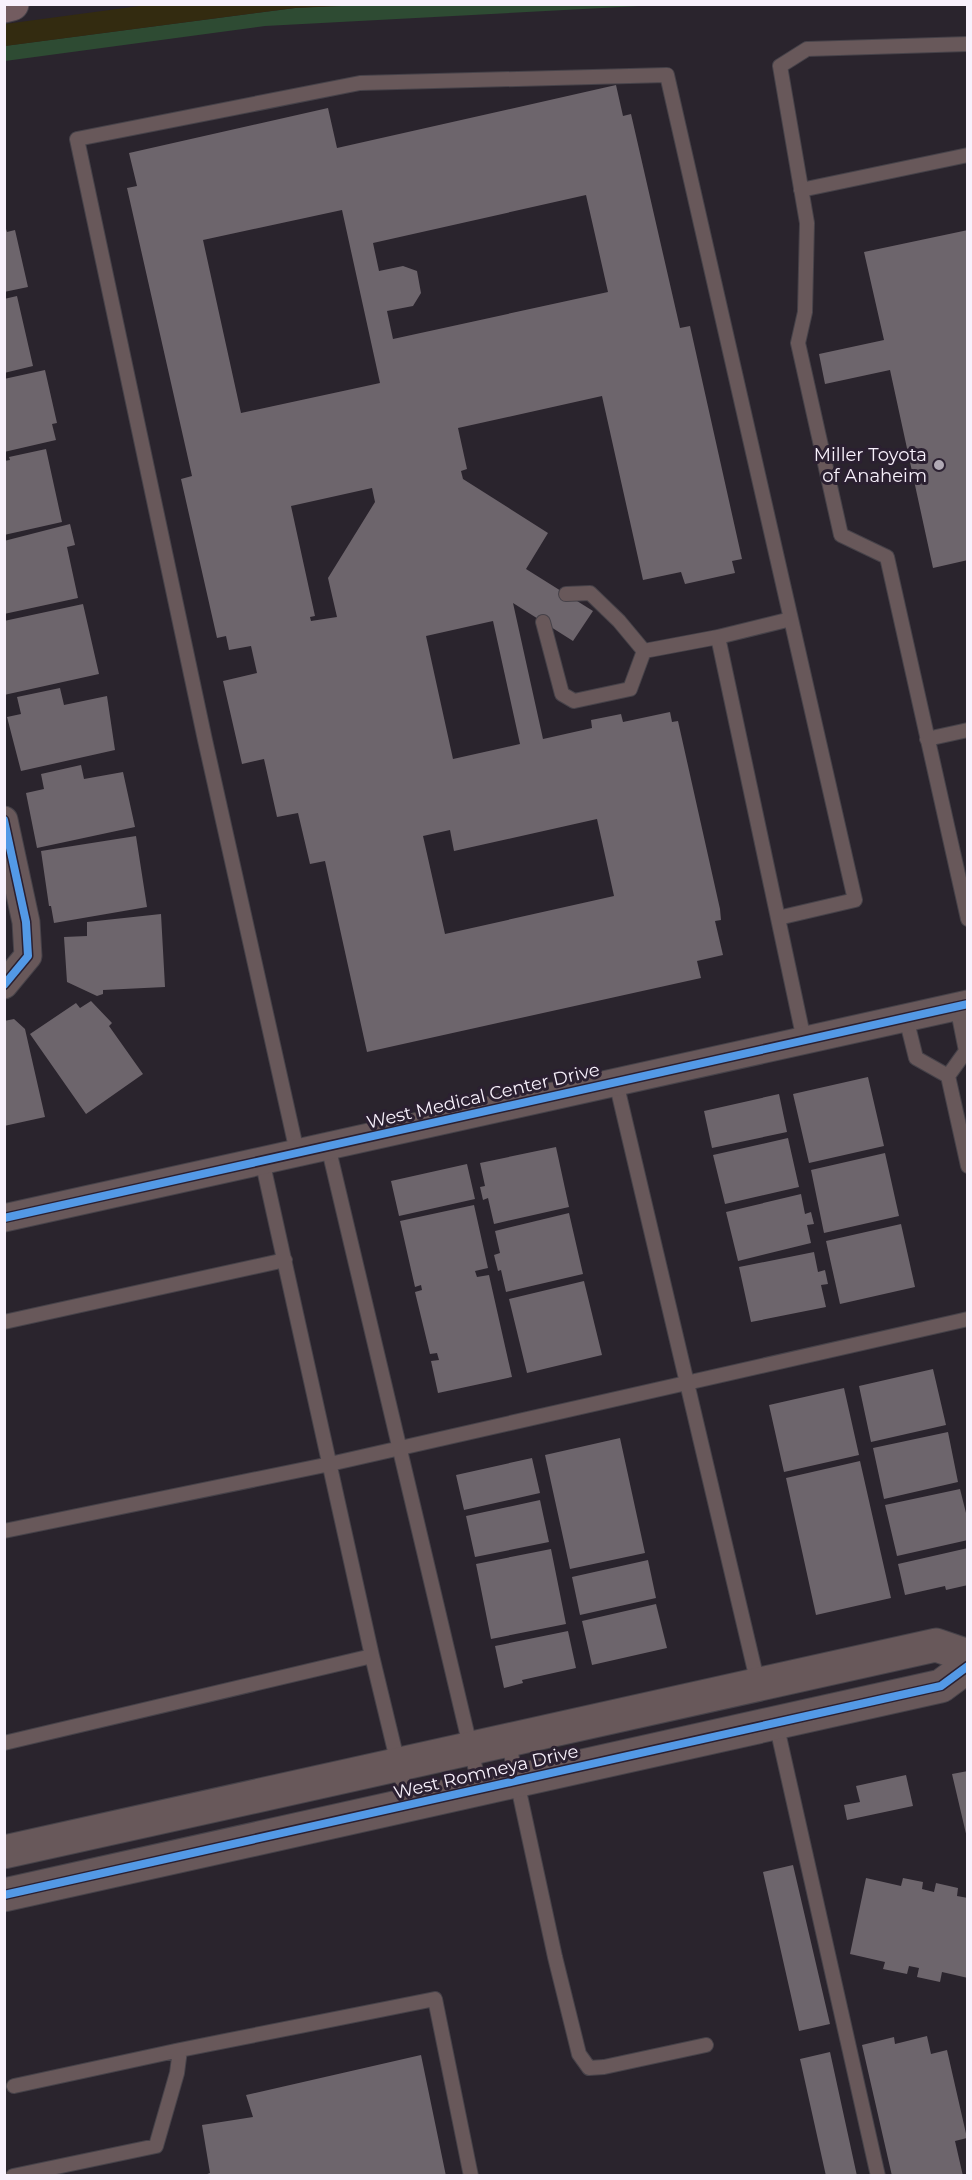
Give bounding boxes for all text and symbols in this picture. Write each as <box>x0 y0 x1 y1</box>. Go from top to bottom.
place label: Miller Toyota of Anaheim <box>814 444 927 487</box>
marker: Miller Toyota of Anaheim <box>932 458 946 472</box>
street label: West Medical Center Drive <box>364 1058 602 1134</box>
street label: West Romneya Drive <box>391 1740 581 1804</box>

